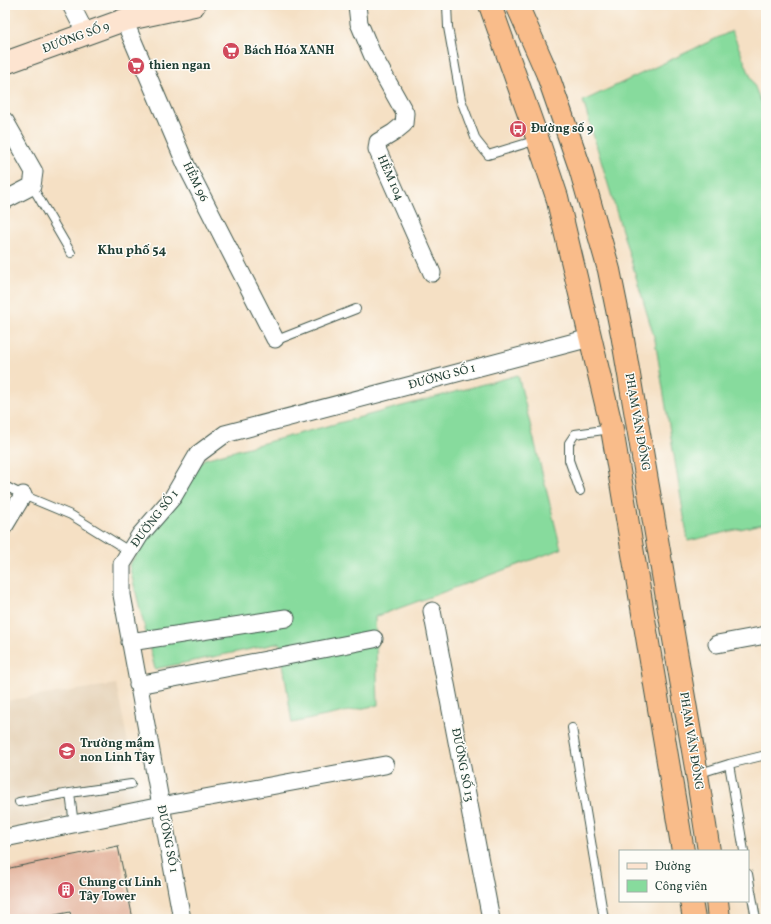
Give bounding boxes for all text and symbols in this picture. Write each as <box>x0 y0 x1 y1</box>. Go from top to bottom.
street label: ĐƯỜNG SỐ 9 <box>39 17 112 58</box>
supermarket icon: Bách Hóa XANH <box>221 41 241 61</box>
place label: Bách Hóa XANH <box>244 43 334 59</box>
supermarket icon: thien ngan <box>126 56 146 76</box>
place label: thien ngan <box>149 58 211 74</box>
bus stop icon: Đường số 9 <box>508 119 528 139</box>
place label: Đường số 9 <box>531 121 594 137</box>
street label: HẺM 104 <box>373 152 408 203</box>
street label: HẺM 96 <box>178 159 212 205</box>
district label: Khu phố 54 <box>98 242 167 260</box>
street label: ĐƯỜNG SỐ 1 <box>406 358 477 394</box>
street label: PHẠM VĂN ĐỒNG <box>621 371 655 472</box>
street label: ĐƯỜNG SỐ 1 <box>126 486 183 551</box>
street label: PHẠM VĂN ĐỒNG <box>675 690 709 791</box>
street label: ĐƯỜNG SỐ 13 <box>447 726 479 803</box>
place label: Trường mầm non Linh Tây <box>80 736 155 766</box>
school or university icon: Trường mầm non Linh Tây <box>57 741 77 761</box>
street label: ĐƯỜNG SỐ 1 <box>153 803 183 874</box>
legend <box>619 850 749 902</box>
text: Đường <box>655 859 691 875</box>
place label: Chung cư Linh Tây Tower <box>79 875 162 905</box>
text: Công viên <box>655 879 707 895</box>
building icon: Chung cư Linh Tây Tower <box>56 880 76 900</box>

